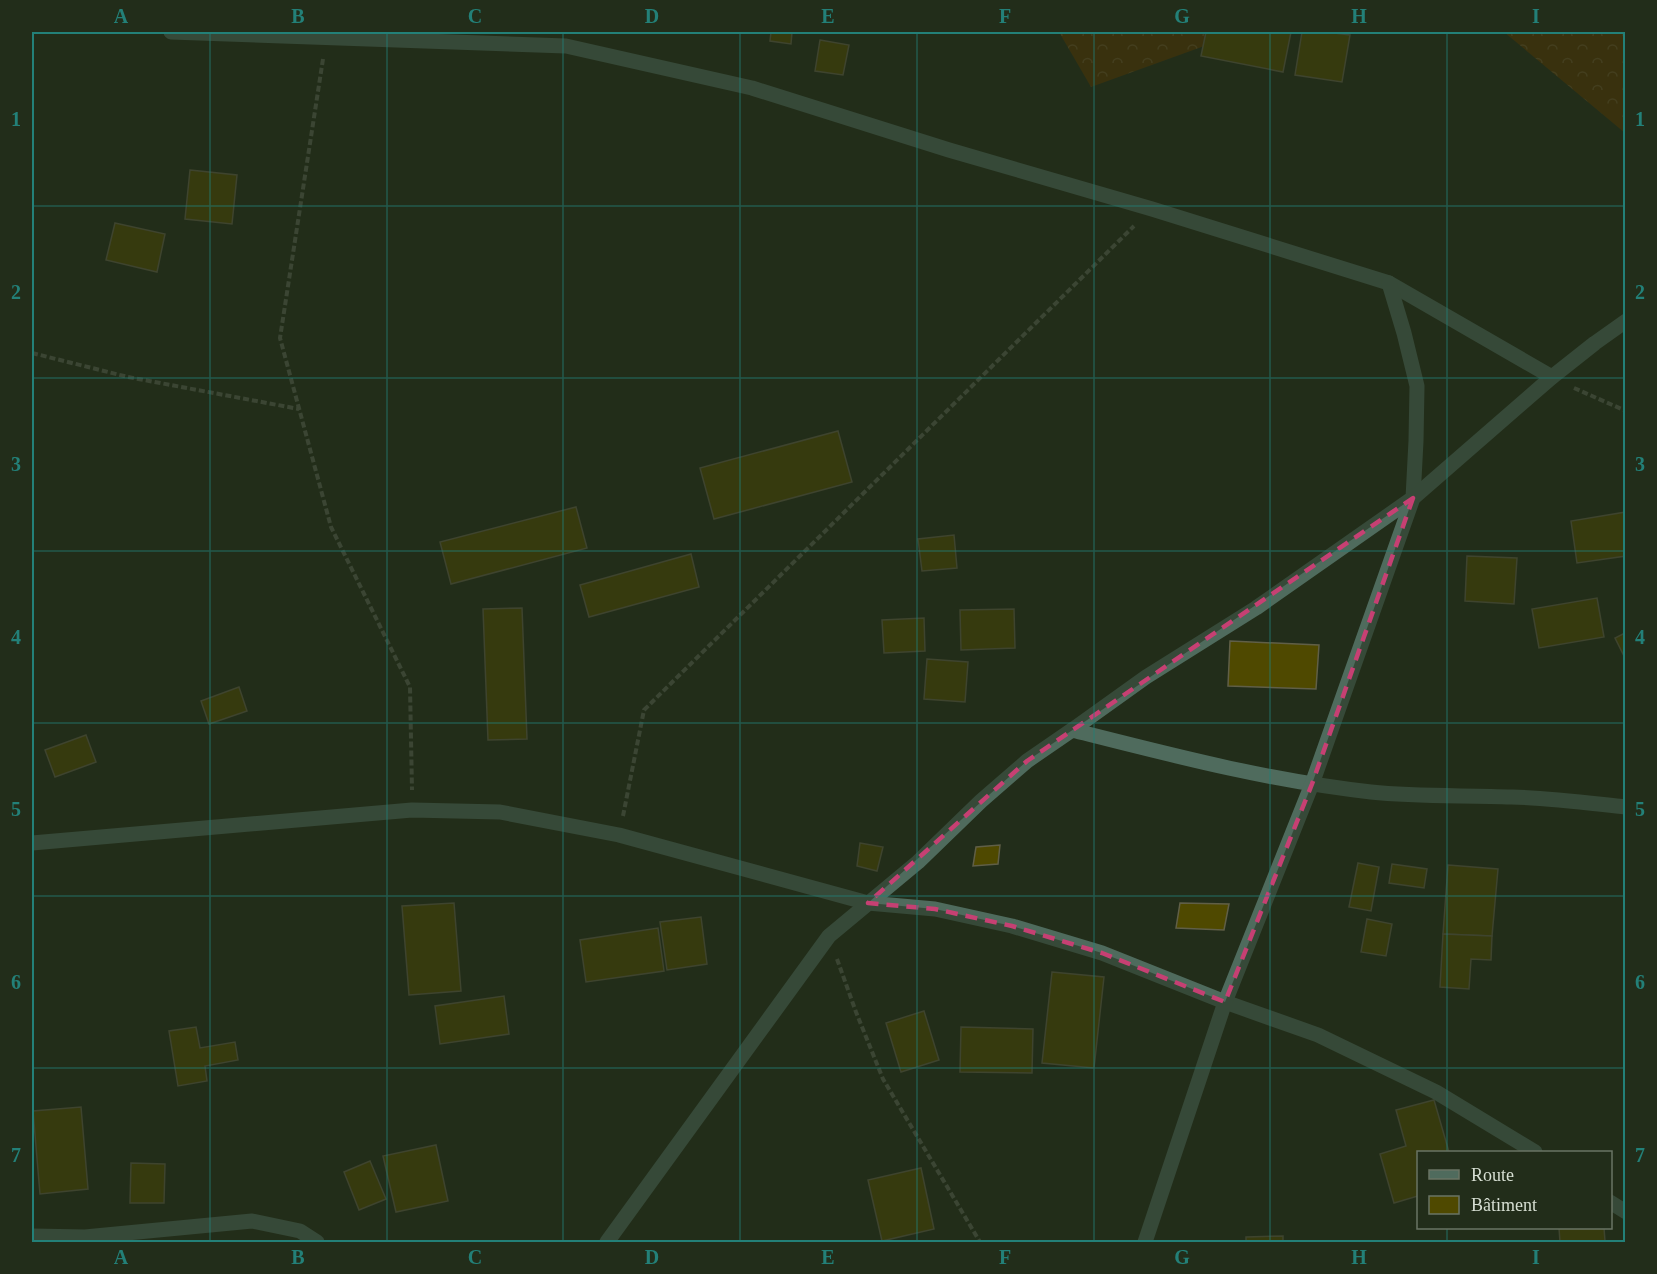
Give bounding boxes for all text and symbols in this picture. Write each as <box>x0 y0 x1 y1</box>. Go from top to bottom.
text: A <box>114 5 129 27</box>
text: B <box>291 5 305 27</box>
text: C <box>468 5 482 27</box>
text: D <box>645 5 659 27</box>
text: E <box>821 5 835 27</box>
text: F <box>999 5 1011 27</box>
text: G <box>1174 5 1190 27</box>
text: H <box>1351 5 1367 27</box>
text: I <box>1532 5 1540 27</box>
text: 1 <box>11 108 21 130</box>
text: 1 <box>1635 108 1645 130</box>
text: 2 <box>11 281 21 303</box>
text: 2 <box>1635 281 1645 303</box>
text: 3 <box>11 453 21 475</box>
text: 3 <box>1635 453 1645 475</box>
text: 4 <box>11 626 21 648</box>
text: 4 <box>1635 626 1645 648</box>
text: 5 <box>11 798 21 820</box>
text: 5 <box>1635 798 1645 820</box>
text: 6 <box>11 971 21 993</box>
text: 6 <box>1635 971 1645 993</box>
text: 7 <box>11 1144 21 1166</box>
text: 7 <box>1635 1144 1645 1166</box>
legend <box>1417 1151 1612 1229</box>
text: Route <box>1471 1165 1514 1185</box>
text: Bâtiment <box>1471 1195 1537 1215</box>
text: A <box>114 1246 129 1268</box>
text: B <box>291 1246 305 1268</box>
text: C <box>468 1246 482 1268</box>
text: D <box>645 1246 659 1268</box>
text: E <box>821 1246 835 1268</box>
text: F <box>999 1246 1011 1268</box>
text: G <box>1174 1246 1190 1268</box>
text: H <box>1351 1246 1367 1268</box>
text: I <box>1532 1246 1540 1268</box>

